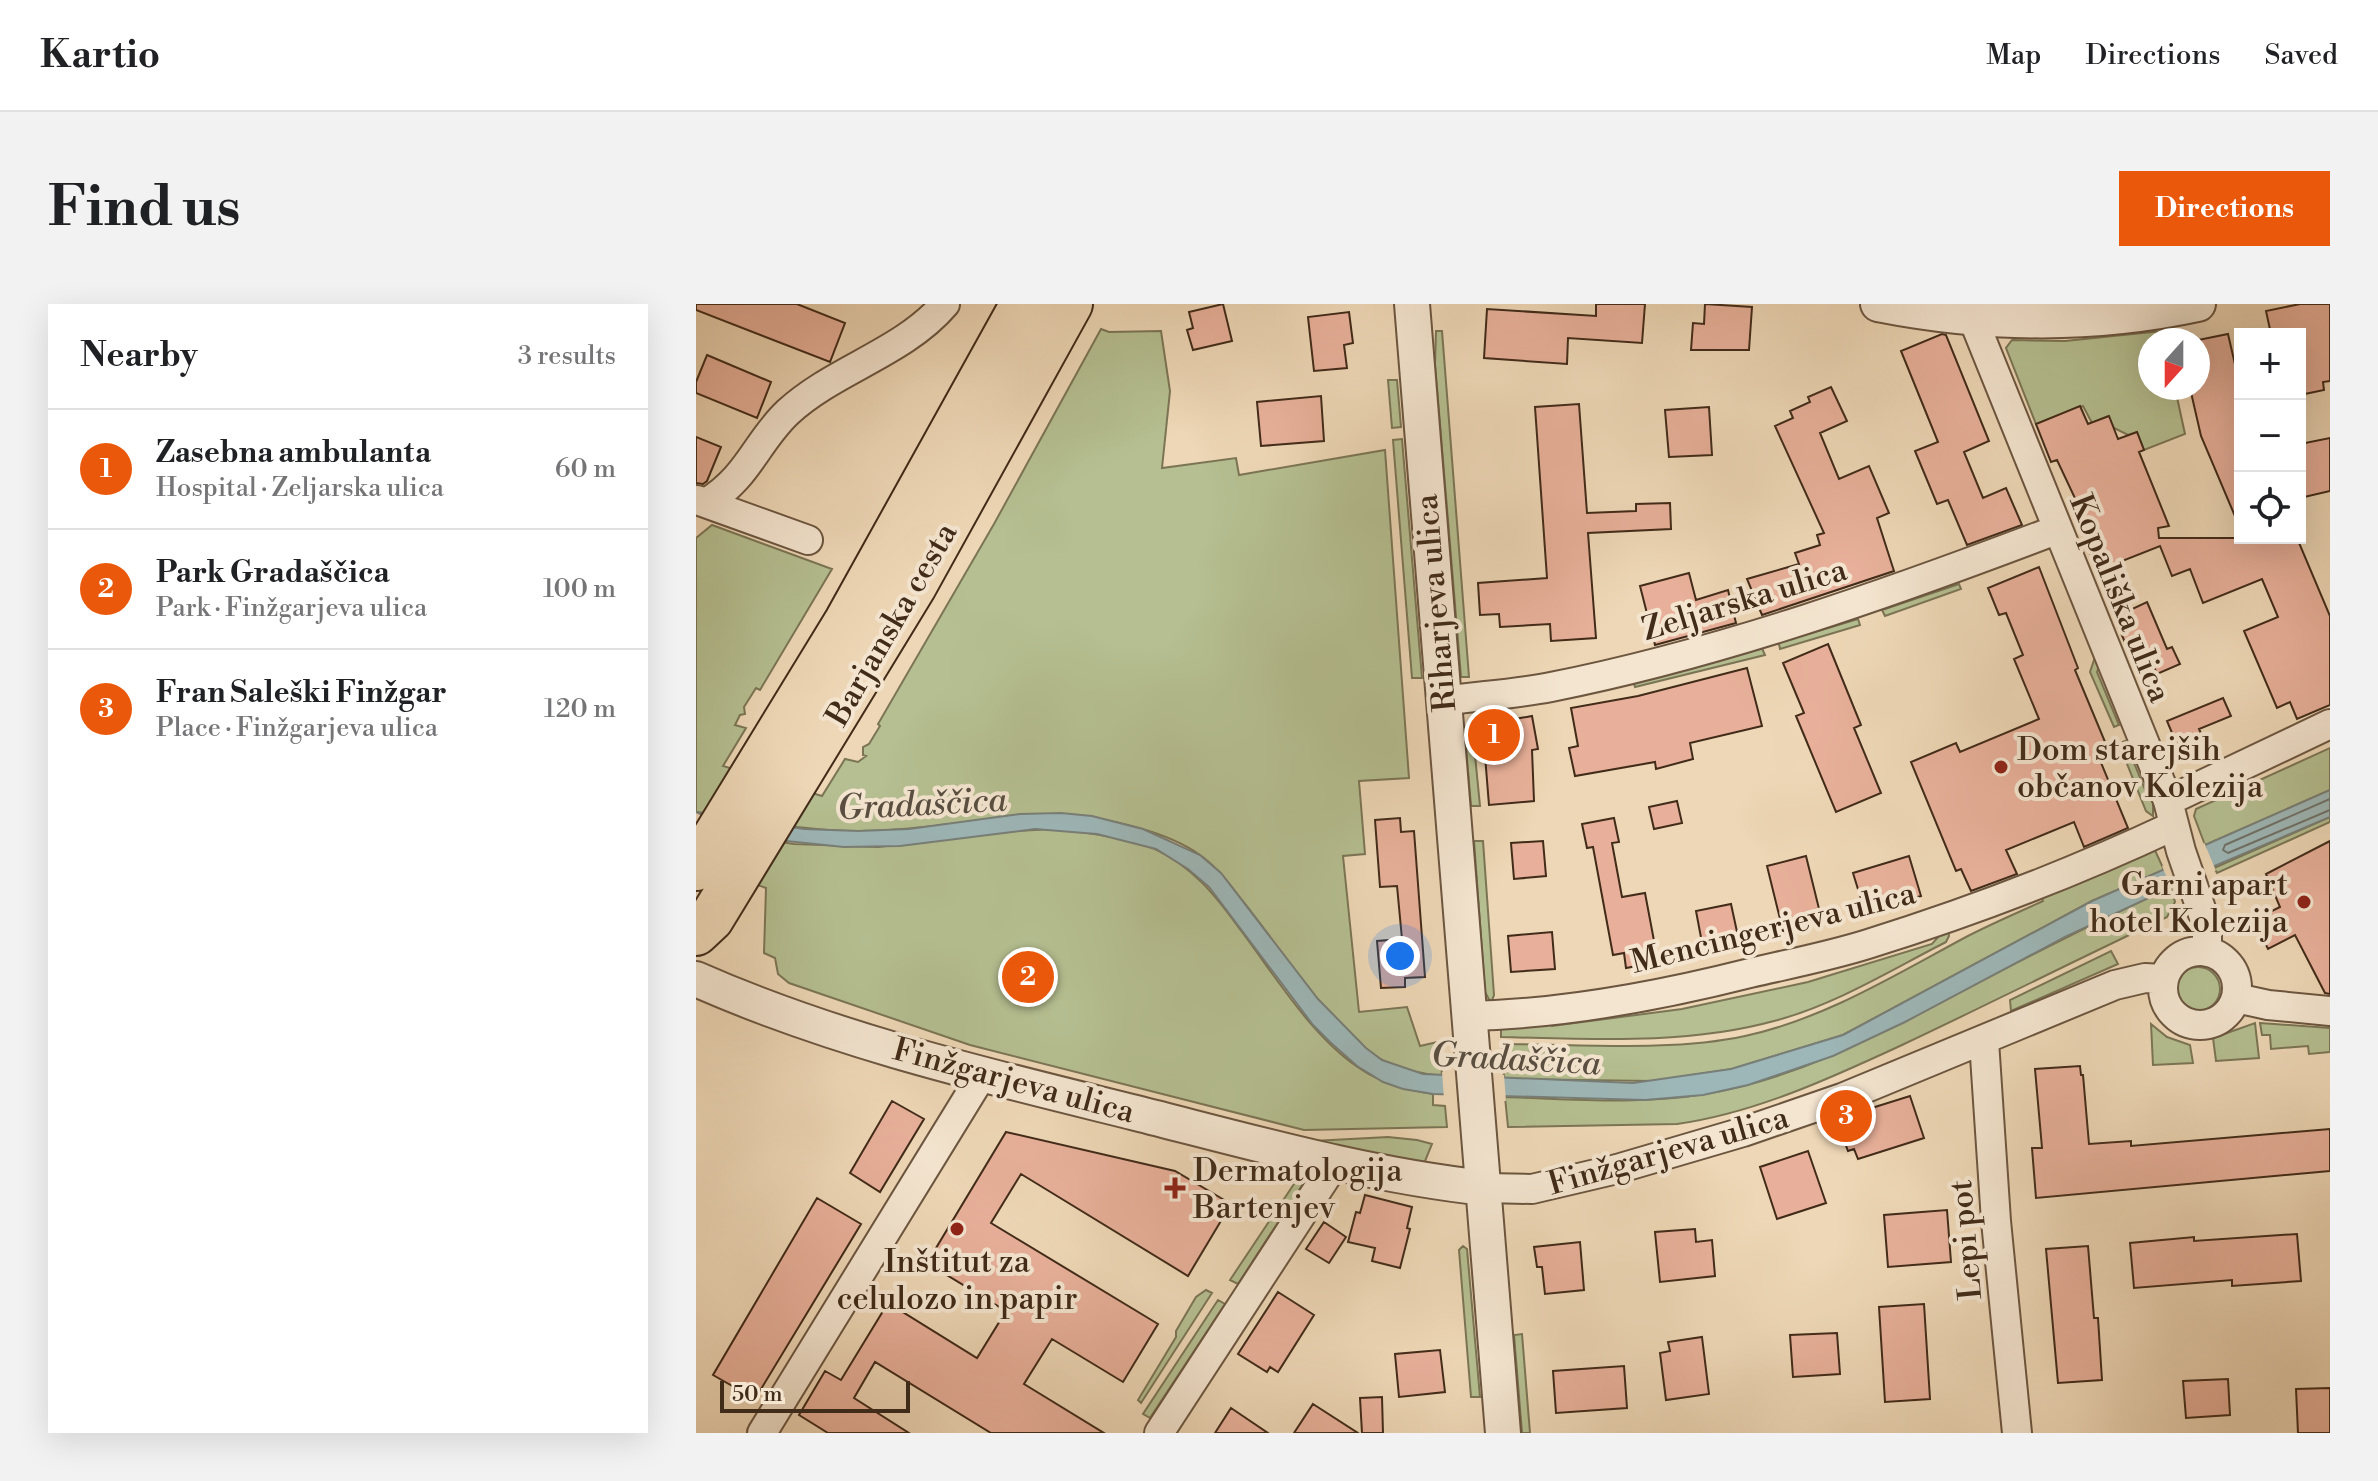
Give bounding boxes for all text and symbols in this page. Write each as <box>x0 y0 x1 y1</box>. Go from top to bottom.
text: Kartio <box>40 32 160 79</box>
text: Map <box>1986 38 2041 73</box>
text: Directions <box>2085 38 2220 73</box>
text: Saved <box>2264 38 2338 73</box>
button: Directions <box>2119 171 2330 246</box>
text: Find us <box>48 173 241 243</box>
north arrow <box>2138 328 2210 400</box>
map controls <box>2234 328 2306 544</box>
button: + <box>2234 328 2306 400</box>
text: Nearby <box>80 335 198 377</box>
text: 3 results <box>518 340 616 372</box>
button: − <box>2234 400 2306 472</box>
text: Zasebna ambulanta <box>156 434 431 472</box>
text: 1 <box>100 453 112 485</box>
text: 60 m <box>555 453 616 485</box>
text: Hospital · Zeljarska ulica <box>156 472 444 504</box>
button: locate <box>2234 472 2306 544</box>
street label: Kopališka ulica <box>2060 488 2180 709</box>
street label: Riharjeva ulica <box>1406 492 1465 713</box>
street label: Barjanska cesta <box>817 515 967 734</box>
street label: Zeljarska ulica <box>1637 550 1852 650</box>
text: Park Gradaščica <box>156 554 390 592</box>
text: 2 <box>98 573 114 605</box>
text: 100 m <box>543 573 616 605</box>
text: Park · Finžgarjeva ulica <box>156 592 427 624</box>
text: Fran Saleški Finžgar <box>156 674 447 712</box>
text: 3 <box>98 693 114 725</box>
text: 120 m <box>544 693 616 725</box>
pin: 1 <box>1468 705 1520 765</box>
text: Place · Finžgarjeva ulica <box>156 712 438 744</box>
place label: Dom starejših občanov Kolezija <box>2017 730 2264 807</box>
marker: Dom starejših občanov Kolezija <box>1992 758 2010 776</box>
water label: Gradaščica <box>836 780 1008 830</box>
place label: Garni apart hotel Kolezija <box>2089 865 2289 942</box>
street label: Mencingerjeva ulica <box>1627 873 1920 983</box>
marker: Garni apart hotel Kolezija <box>2295 893 2313 911</box>
your location <box>1380 936 1420 976</box>
pin: 2 <box>1002 947 1054 1007</box>
street label: Finžgarjeva ulica <box>888 1029 1140 1133</box>
water label: Gradaščica <box>1430 1035 1602 1085</box>
pin: 3 <box>1820 1086 1872 1146</box>
street label: Finžgarjeva ulica <box>1543 1097 1794 1204</box>
place label: Dermatologija Bartenjev <box>1192 1151 1403 1228</box>
marker: Dermatologija Bartenjev <box>1164 1177 1186 1199</box>
street label: Lepi pot <box>1941 1178 1991 1302</box>
marker: Inštitut za celulozo in papir <box>948 1220 966 1238</box>
place label: Inštitut za celulozo in papir <box>836 1242 1078 1319</box>
scale bar <box>720 1377 910 1413</box>
text: 50 m <box>732 1381 783 1408</box>

